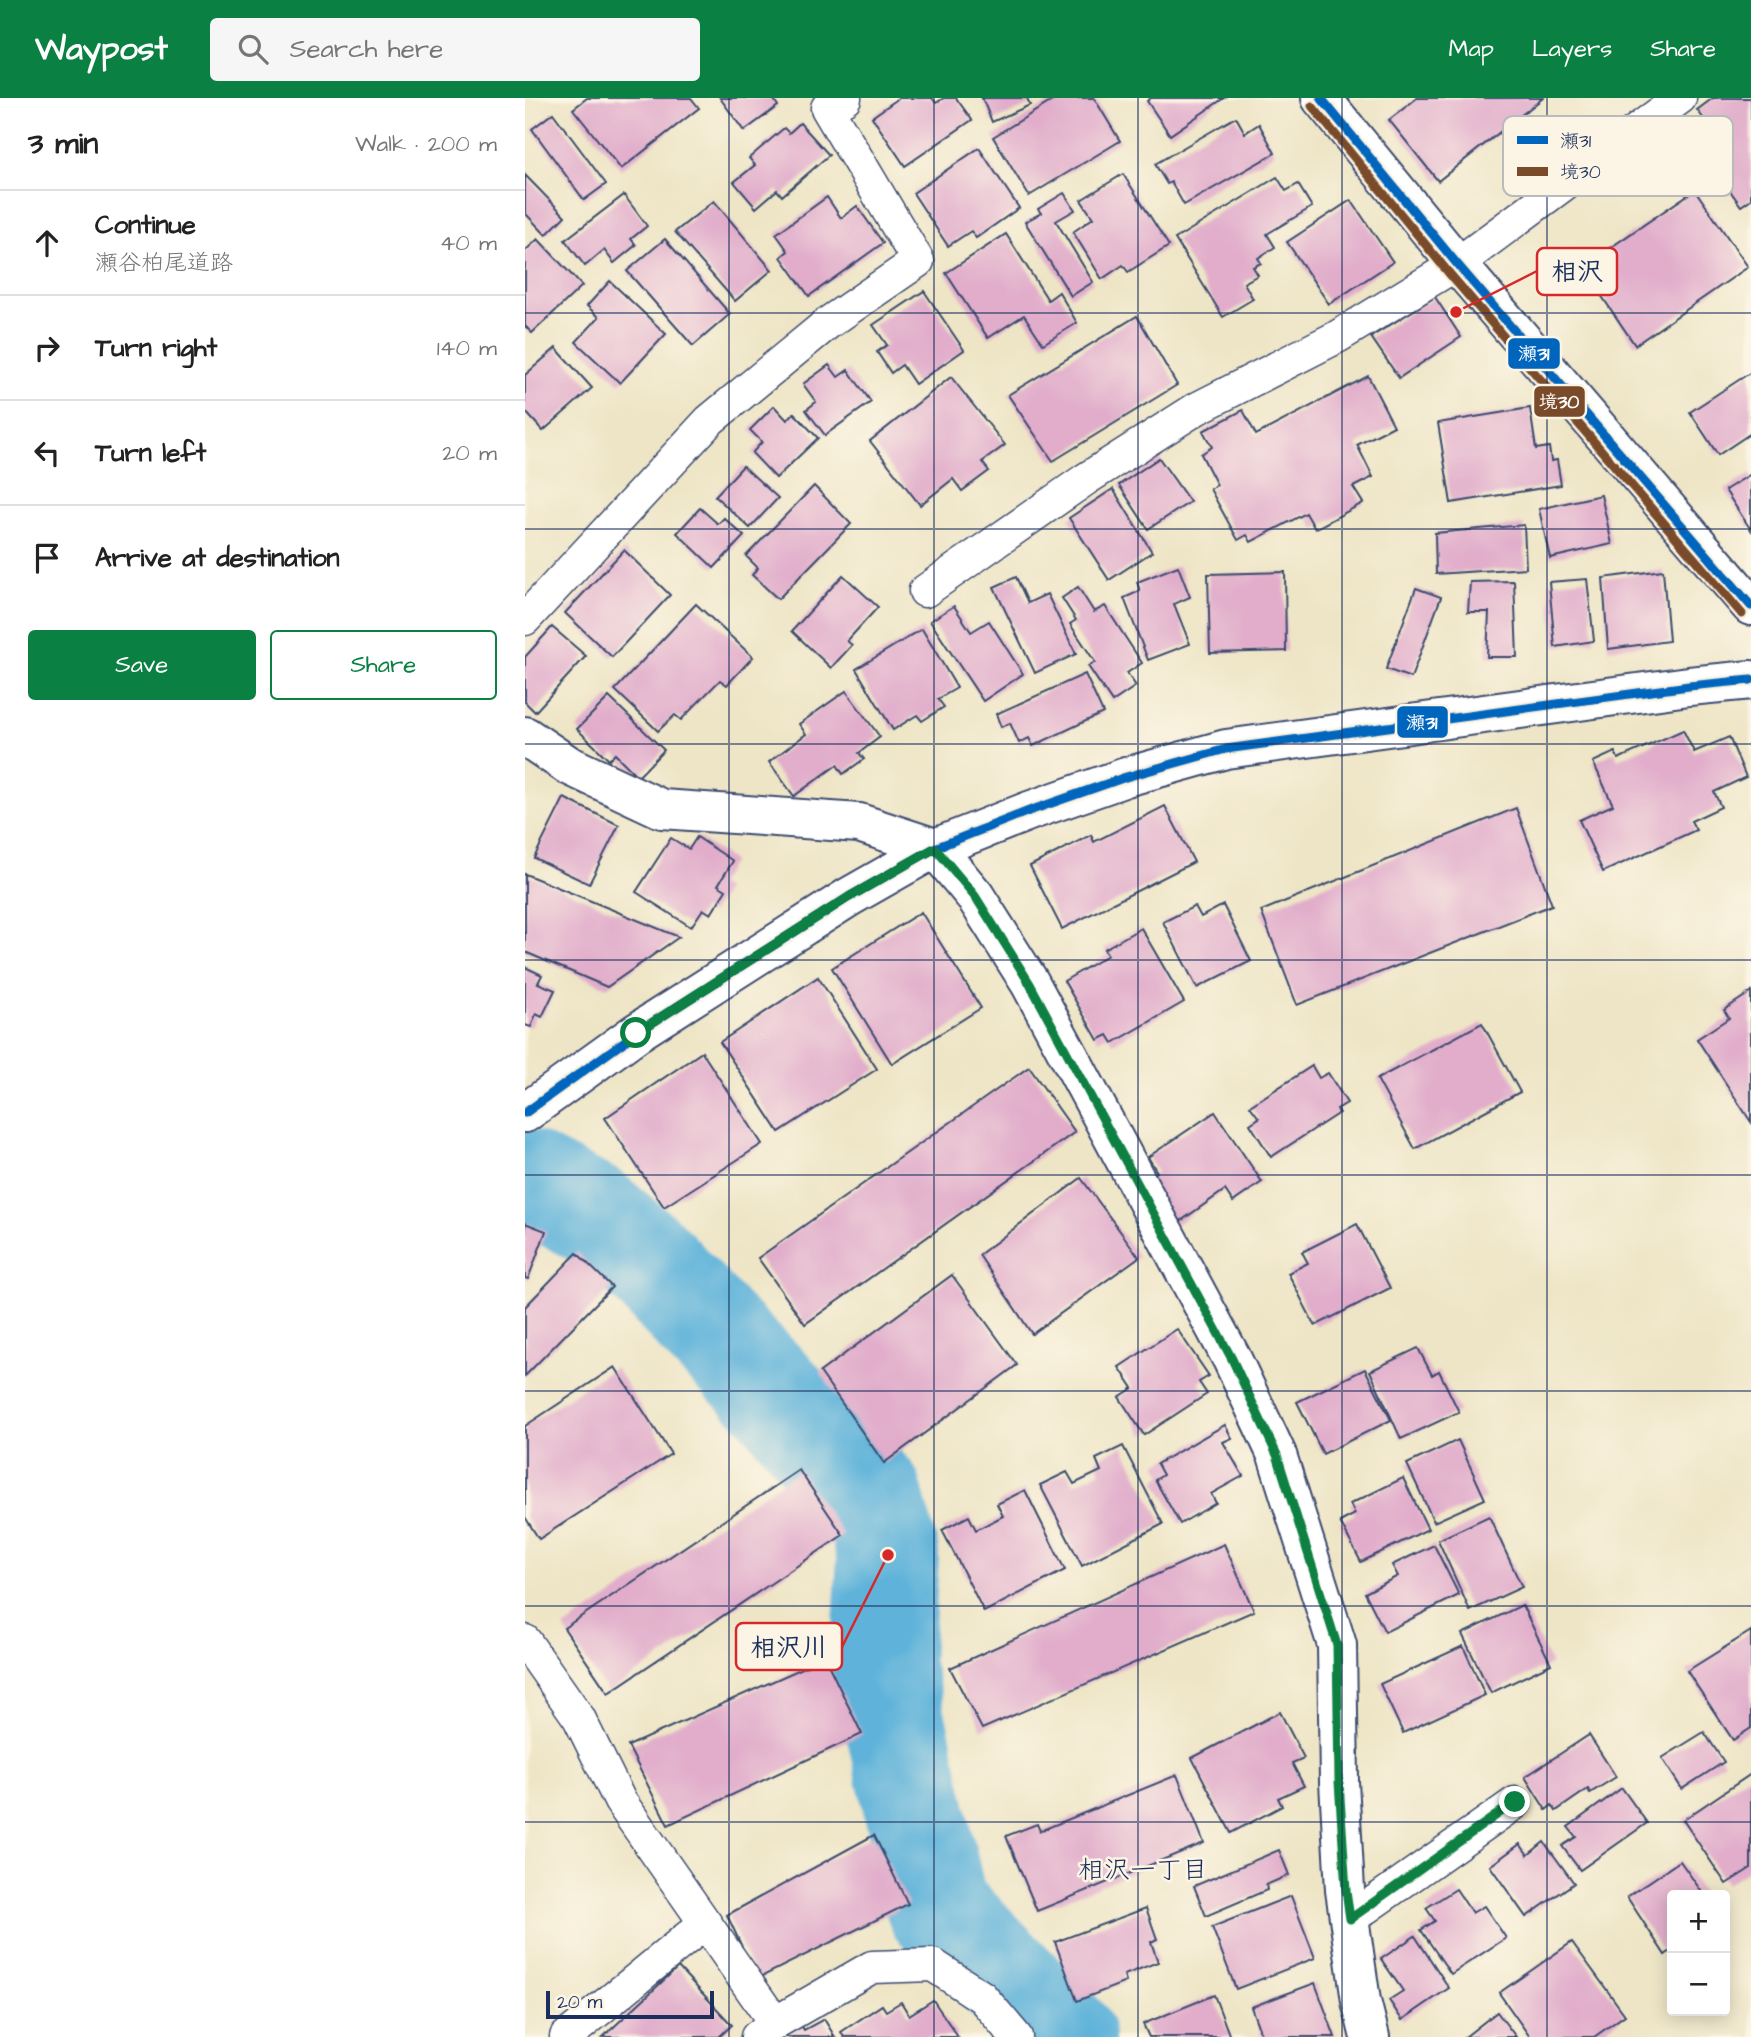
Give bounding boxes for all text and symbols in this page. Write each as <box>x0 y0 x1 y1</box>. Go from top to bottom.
search box <box>210 18 700 81</box>
text: Waypost <box>35 26 168 72</box>
icon: search <box>234 30 272 68</box>
text: Search here <box>290 31 443 67</box>
text: Map <box>1449 32 1494 66</box>
text: Layers <box>1532 32 1612 66</box>
text: Share <box>1650 32 1716 66</box>
legend <box>1503 116 1733 196</box>
text: 3 min <box>28 123 98 165</box>
text: Walk · 200 m <box>355 128 497 160</box>
text: 瀬31 <box>1560 128 1592 155</box>
text: 境30 <box>1560 159 1601 186</box>
text: Continue <box>95 207 196 243</box>
icon: ahead <box>28 224 66 262</box>
text: 40 m <box>440 227 497 259</box>
text: 瀬谷柏尾道路 <box>95 247 233 279</box>
callout: 相沢 <box>1537 248 1617 295</box>
text: 相沢 <box>1551 254 1603 290</box>
icon: right <box>28 329 66 367</box>
text: Turn right <box>95 330 217 366</box>
text: 140 m <box>437 332 497 364</box>
line badge: 瀬31 <box>1507 337 1561 370</box>
text: 瀬31 <box>1518 341 1550 368</box>
line badge: 境30 <box>1533 385 1586 418</box>
text: 境30 <box>1539 389 1579 416</box>
icon: left <box>28 434 66 472</box>
text: Turn left <box>95 435 206 471</box>
text: 20 m <box>442 437 497 469</box>
icon: arrive <box>28 539 66 577</box>
text: Arrive at destination <box>95 540 340 576</box>
button: Save <box>28 630 256 700</box>
button: Share <box>270 630 497 700</box>
line badge: 瀬31 <box>1396 705 1449 739</box>
text: 瀬31 <box>1406 710 1438 737</box>
route start <box>620 1017 651 1048</box>
callout: 相沢川 <box>736 1623 842 1670</box>
text: 相沢川 <box>750 1630 828 1666</box>
route end <box>1499 1786 1530 1817</box>
district label: 相沢一丁目 <box>1078 1852 1208 1888</box>
map controls <box>1667 1890 1730 2016</box>
button: + <box>1667 1890 1730 1953</box>
button: − <box>1667 1953 1730 2016</box>
scale bar <box>546 1988 714 2020</box>
text: 20 m <box>557 1989 602 2016</box>

